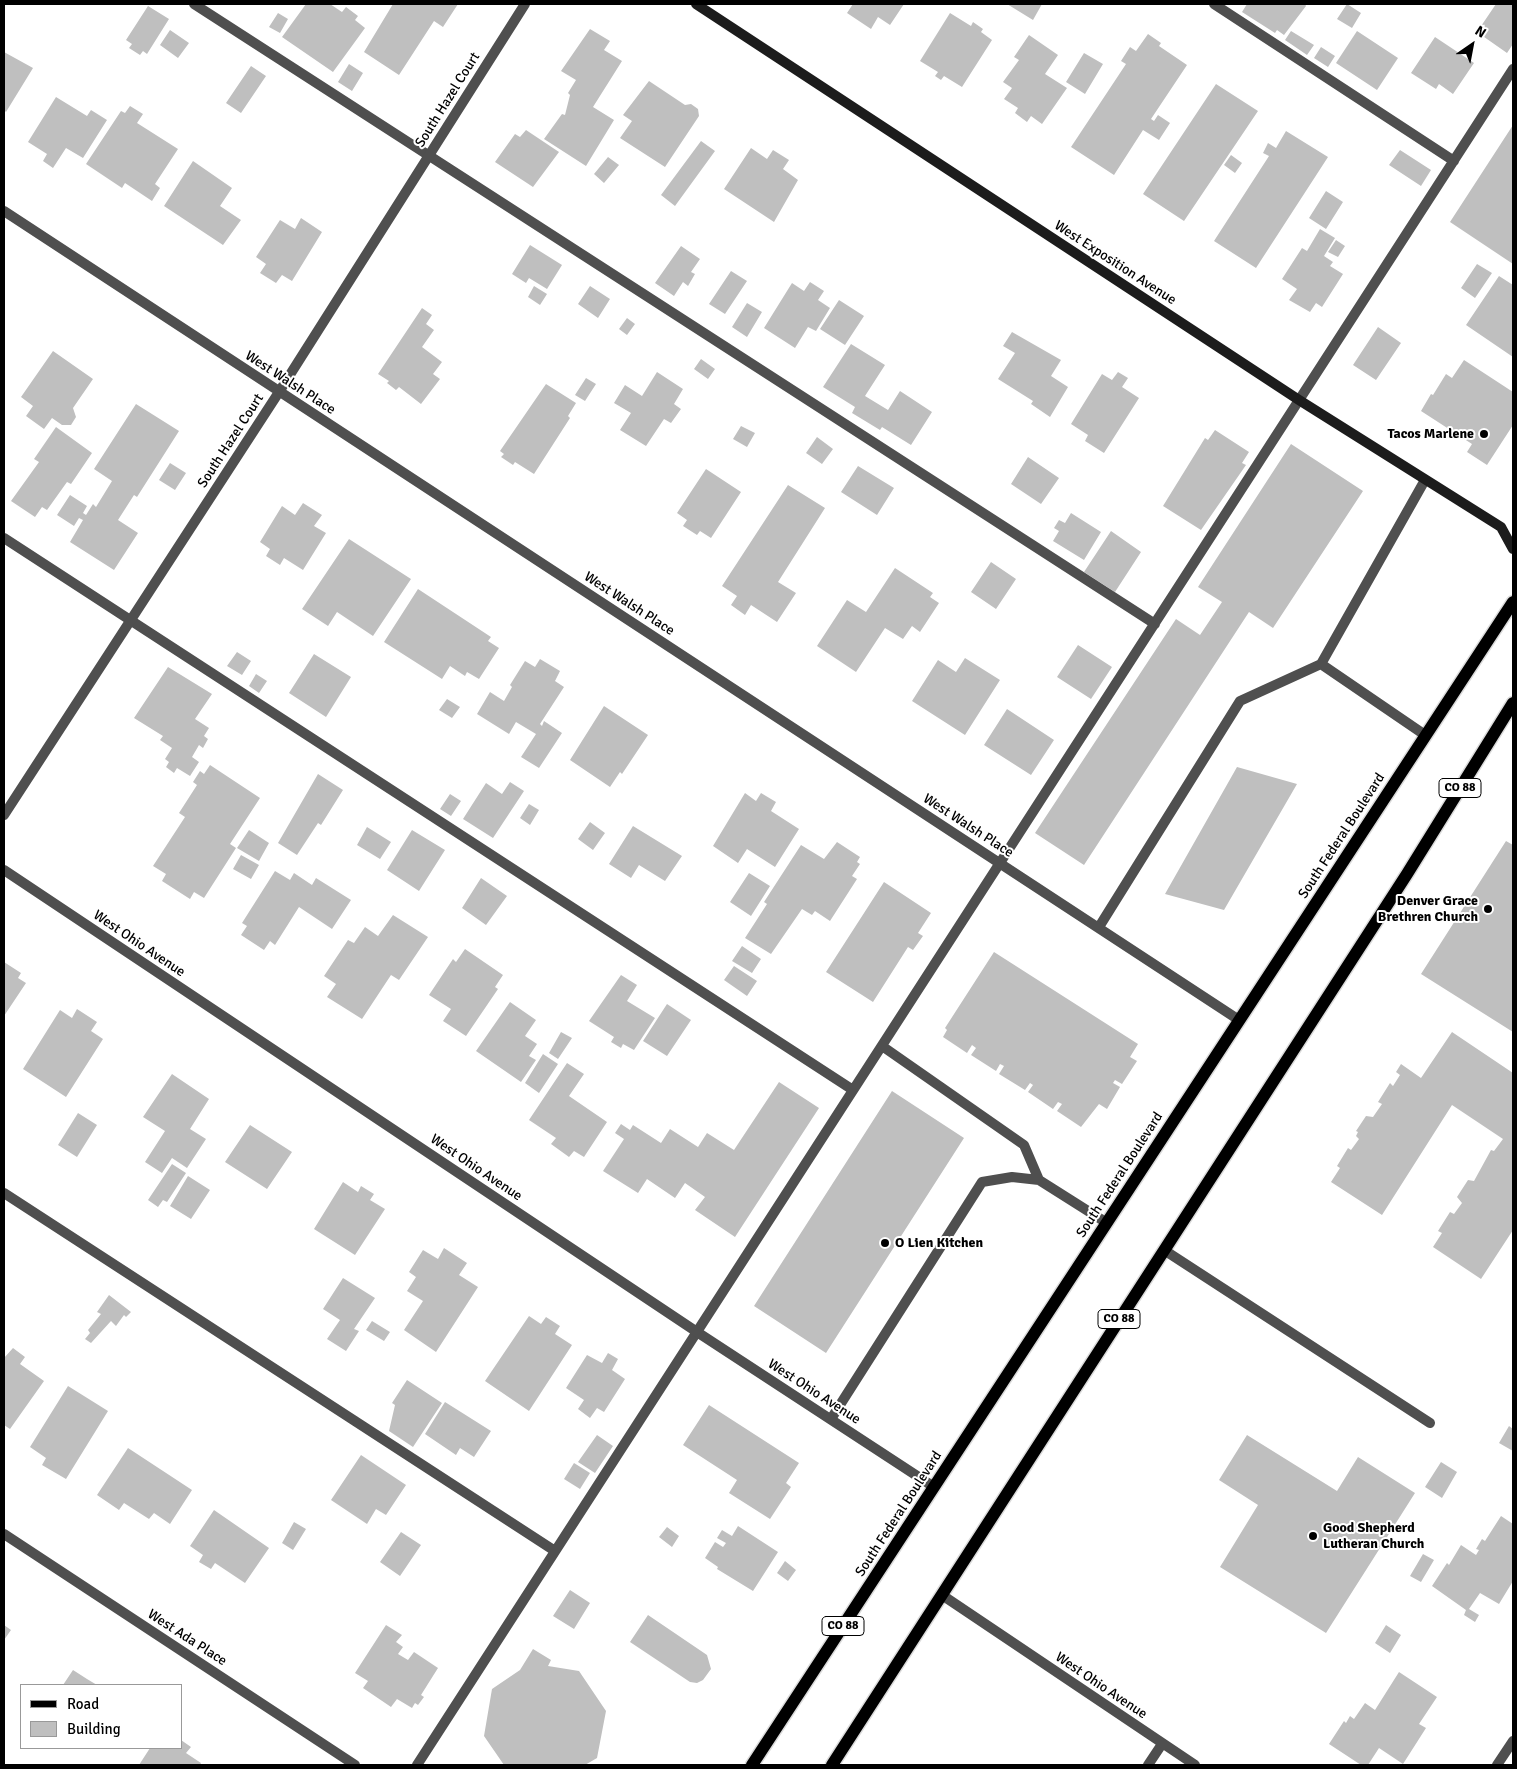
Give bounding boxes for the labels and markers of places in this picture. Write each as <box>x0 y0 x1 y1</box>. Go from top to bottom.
place label: Tacos Marlene <box>1387 426 1474 442</box>
marker: Tacos Marlene <box>1478 428 1490 440</box>
place label: Denver Grace Brethren Church <box>1378 893 1478 926</box>
marker: Denver Grace Brethren Church <box>1482 903 1494 915</box>
place label: O Lien Kitchen <box>895 1235 983 1251</box>
marker: O Lien Kitchen <box>879 1237 891 1249</box>
place label: Good Shepherd Lutheran Church <box>1323 1520 1424 1552</box>
marker: Good Shepherd Lutheran Church <box>1307 1530 1319 1542</box>

